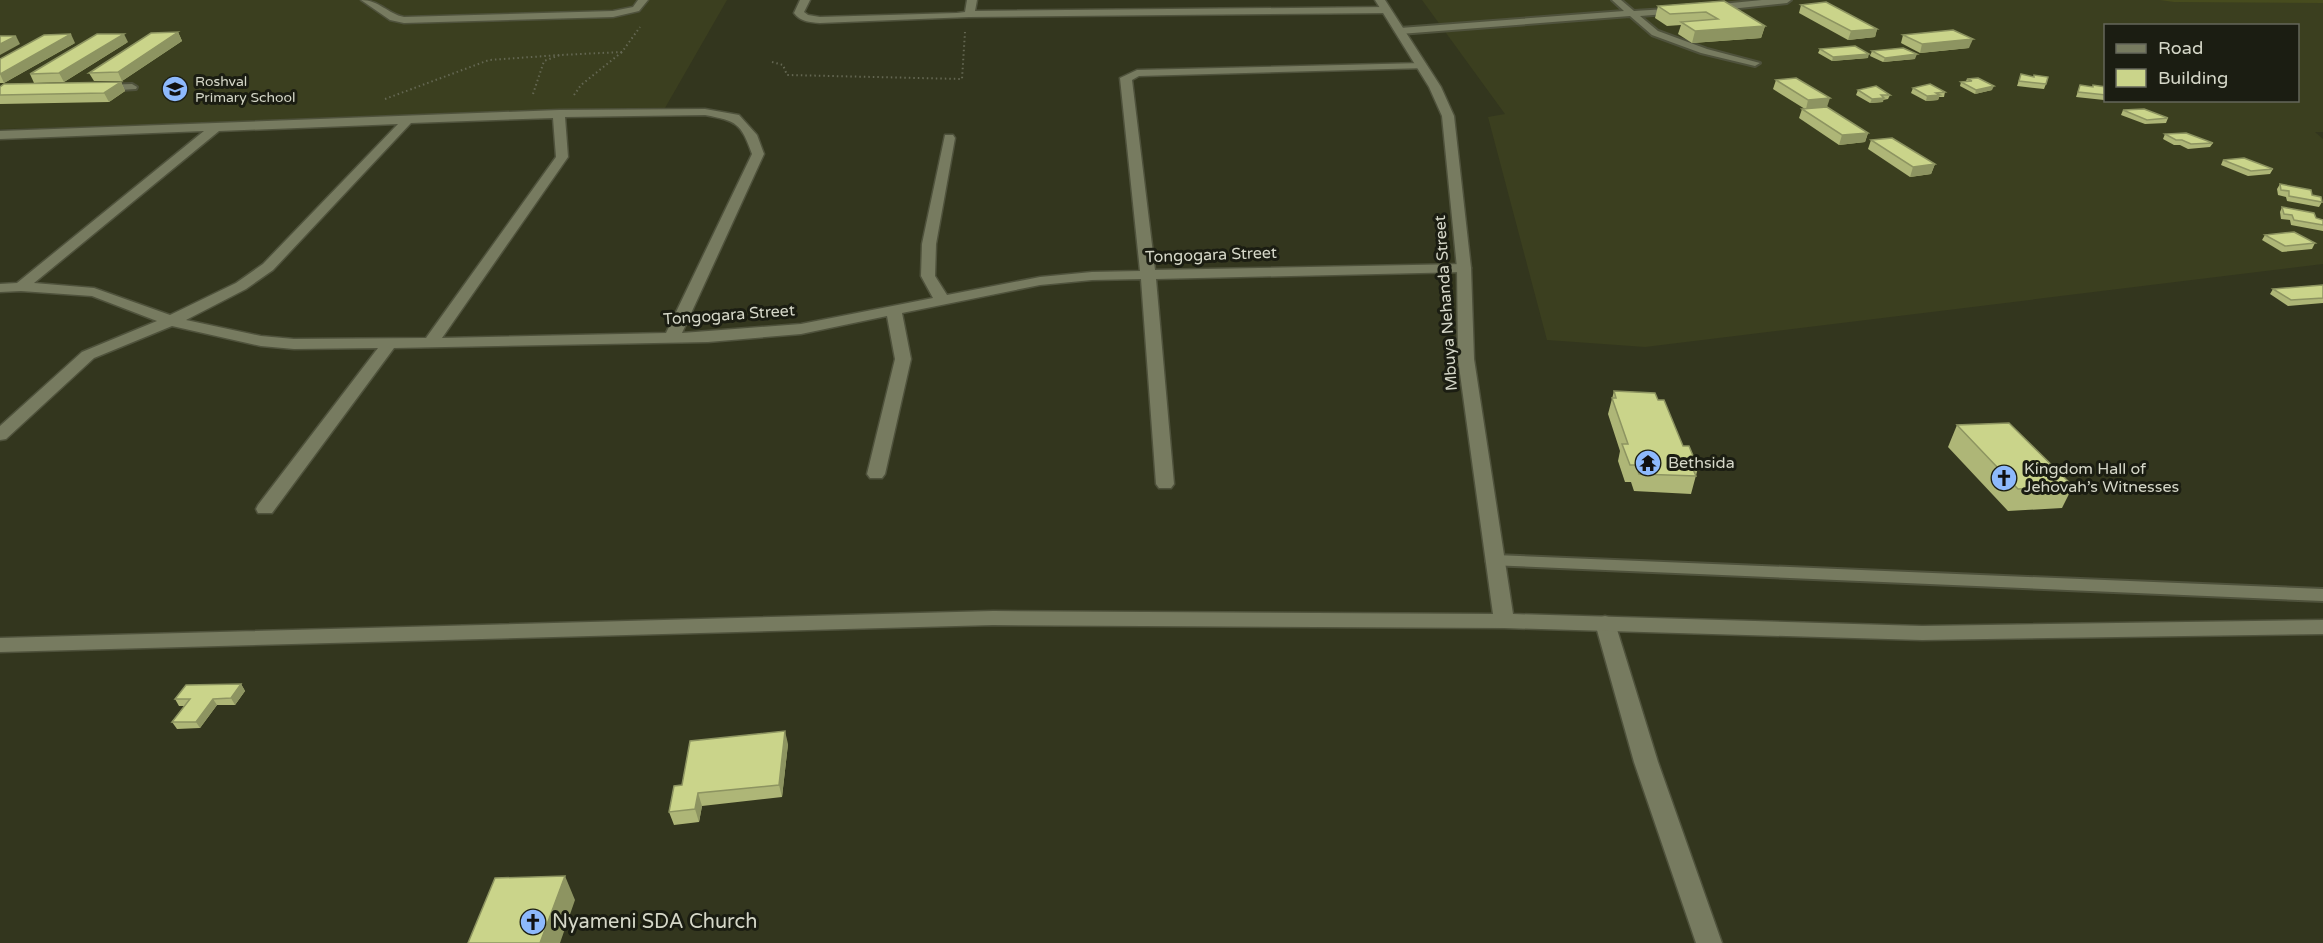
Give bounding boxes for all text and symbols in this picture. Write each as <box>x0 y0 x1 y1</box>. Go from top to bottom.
legend <box>2104 24 2299 102</box>
text: Road <box>2158 37 2203 59</box>
text: Building <box>2158 67 2228 89</box>
place label: Roshval Primary School <box>195 73 296 106</box>
school or university icon: Roshval Primary School <box>160 74 190 104</box>
street label: Mbuya Nehanda Street <box>1430 215 1462 391</box>
street label: Tongogara Street <box>1145 243 1277 267</box>
street label: Tongogara Street <box>662 300 796 330</box>
temple icon: Bethsida <box>1633 448 1663 478</box>
place label: Bethsida <box>1668 453 1735 473</box>
place label: Kingdom Hall of Jehovah’s Witnesses <box>2024 459 2179 497</box>
church icon: Kingdom Hall of Jehovah’s Witnesses <box>1989 463 2019 493</box>
church icon: Nyameni SDA Church <box>518 907 548 937</box>
place label: Nyameni SDA Church <box>552 910 757 934</box>

